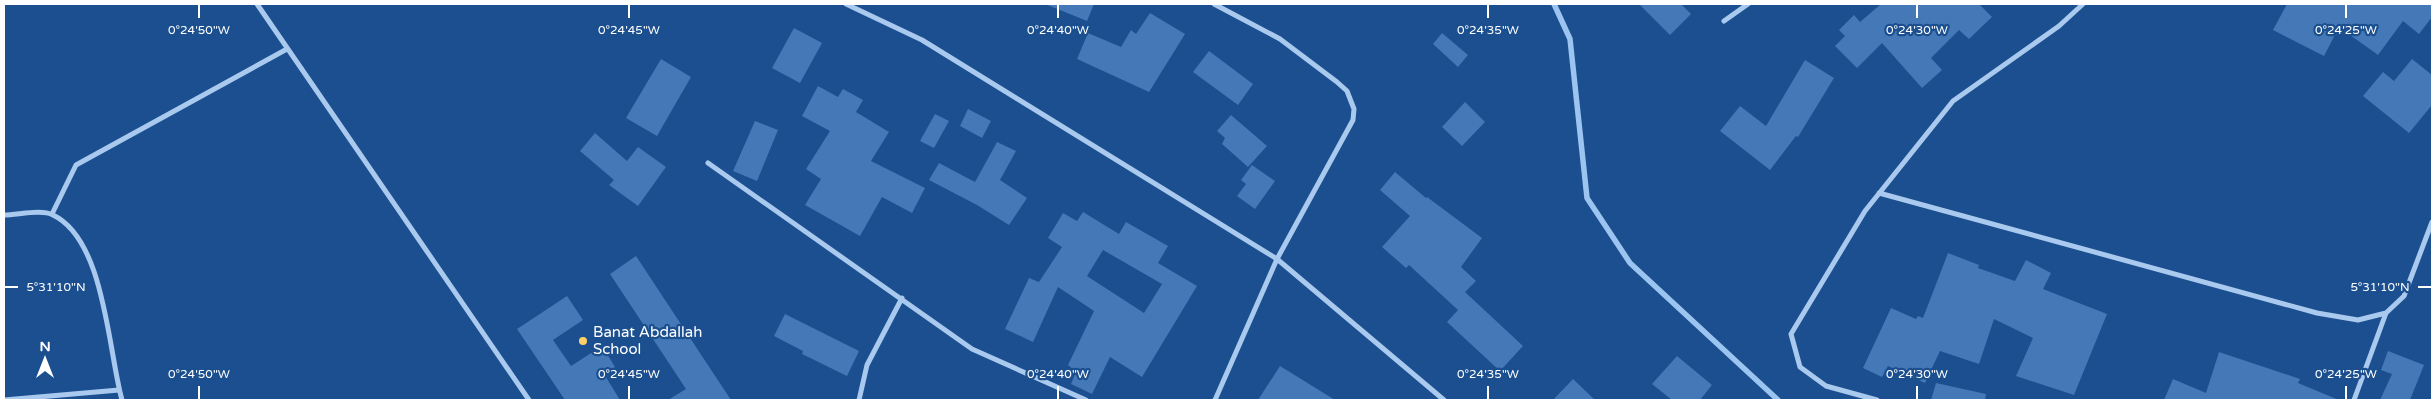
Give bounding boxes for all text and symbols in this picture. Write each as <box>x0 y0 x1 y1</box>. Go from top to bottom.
text: 0°24'50"W <box>168 23 230 37</box>
text: 0°24'45"W <box>598 23 660 37</box>
text: 0°24'40"W <box>1027 23 1089 37</box>
text: 0°24'35"W <box>1457 23 1519 37</box>
text: 0°24'30"W <box>1886 23 1948 37</box>
text: 0°24'25"W <box>2315 23 2377 37</box>
text: 5°31'10"N <box>26 280 86 294</box>
text: 5°31'10"N <box>2350 280 2410 294</box>
place label: Banat Abdallah School <box>593 323 702 358</box>
north arrow <box>20 334 70 384</box>
marker: Banat Abdallah School <box>577 335 589 347</box>
text: N <box>39 338 51 355</box>
text: 0°24'50"W <box>168 367 230 381</box>
text: 0°24'45"W <box>598 367 660 381</box>
text: 0°24'40"W <box>1027 367 1089 381</box>
text: 0°24'35"W <box>1457 367 1519 381</box>
text: 0°24'30"W <box>1886 367 1948 381</box>
text: 0°24'25"W <box>2315 367 2377 381</box>

